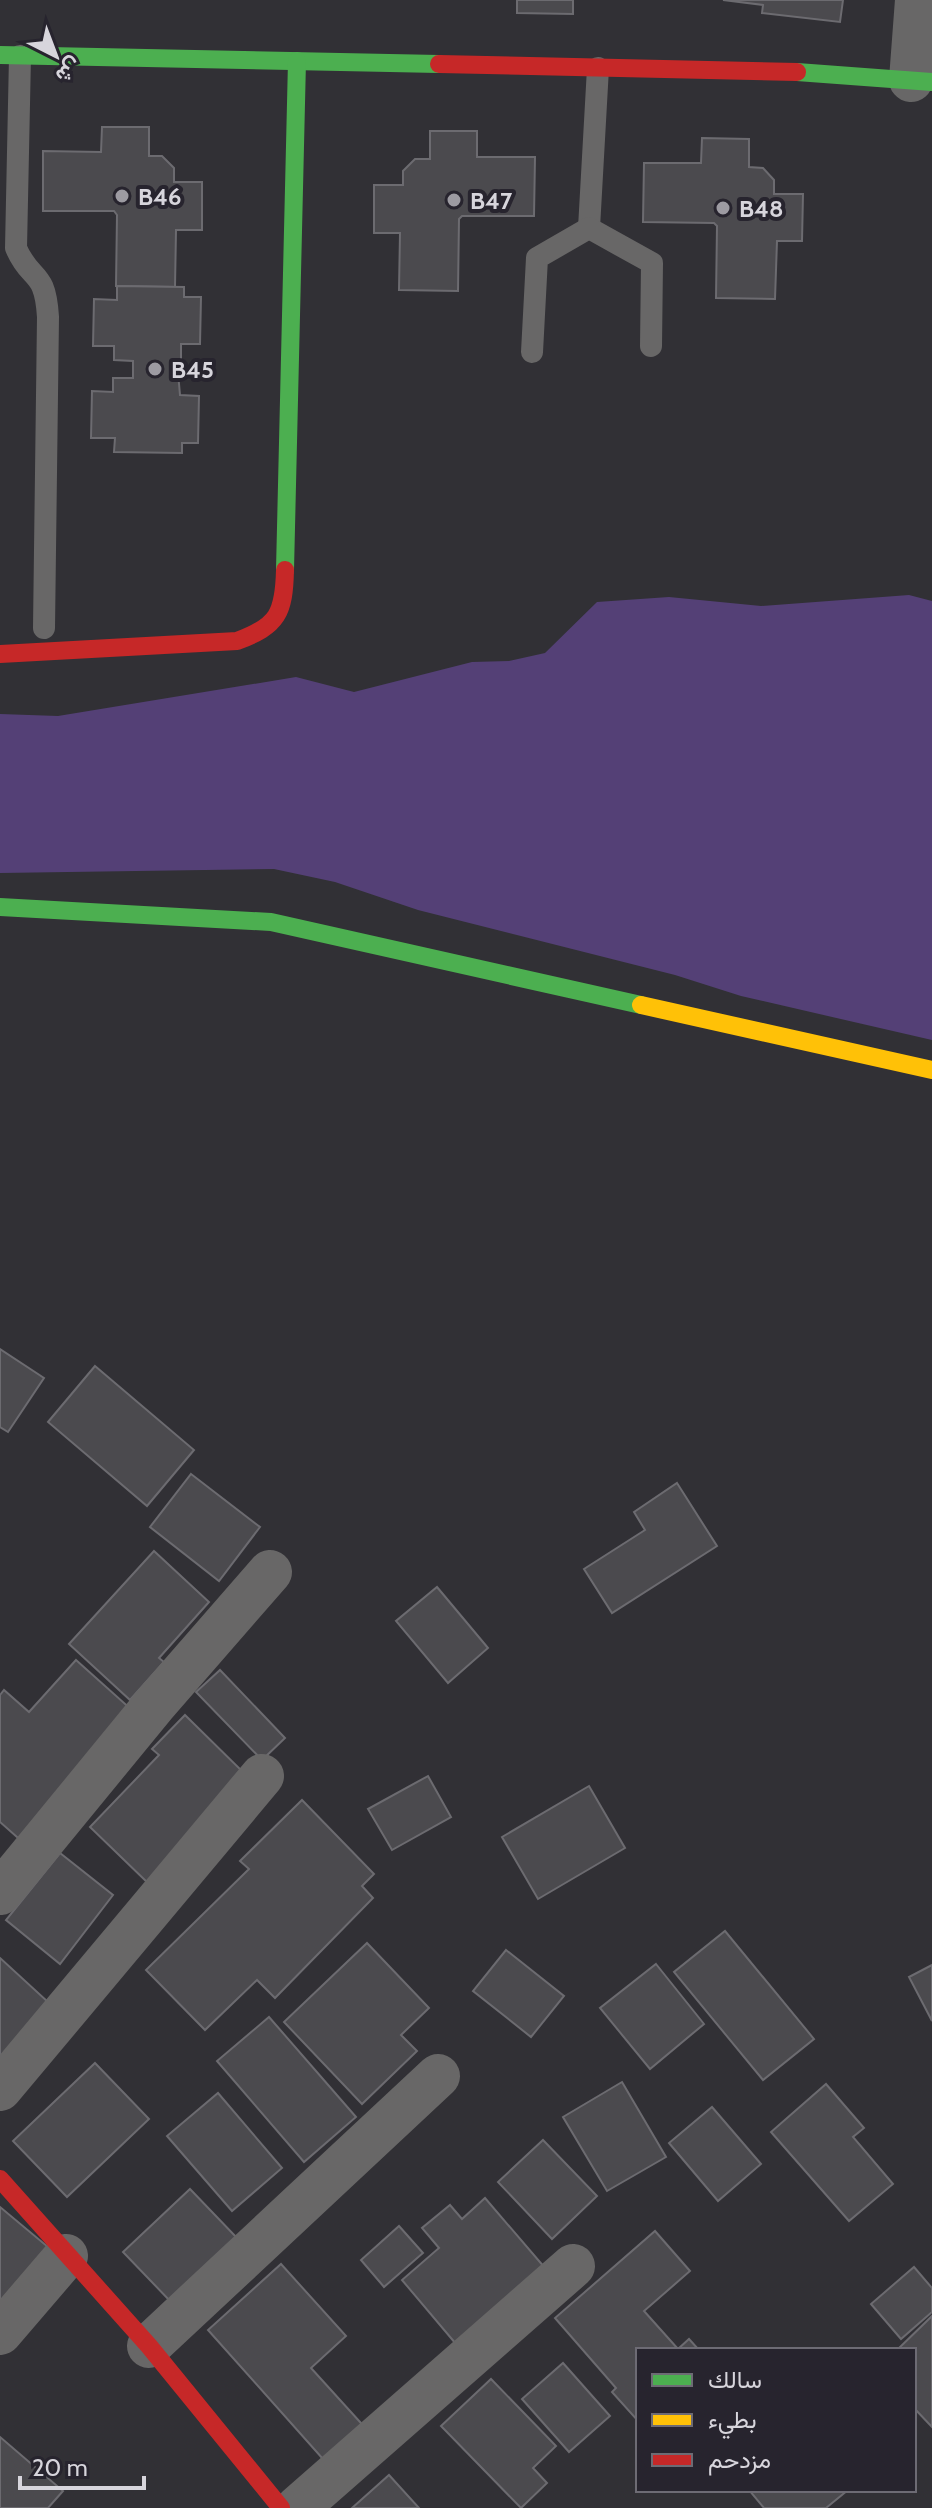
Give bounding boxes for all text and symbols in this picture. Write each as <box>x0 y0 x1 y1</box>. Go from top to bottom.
north arrow <box>16 16 96 96</box>
text: ش <box>50 52 88 89</box>
place label: B46 <box>138 182 181 211</box>
place label: B47 <box>470 186 513 215</box>
marker: B46 <box>113 187 131 205</box>
marker: B47 <box>445 191 463 209</box>
place label: B48 <box>739 194 783 223</box>
marker: B48 <box>714 199 732 217</box>
place label: B45 <box>171 355 214 384</box>
marker: B45 <box>146 360 164 378</box>
legend <box>636 2348 916 2492</box>
text: سالك <box>708 2365 762 2394</box>
text: بطيء <box>708 2405 757 2439</box>
scale bar <box>20 2440 144 2490</box>
text: مزدحم <box>708 2445 771 2476</box>
text: 20 m <box>32 2453 88 2482</box>

